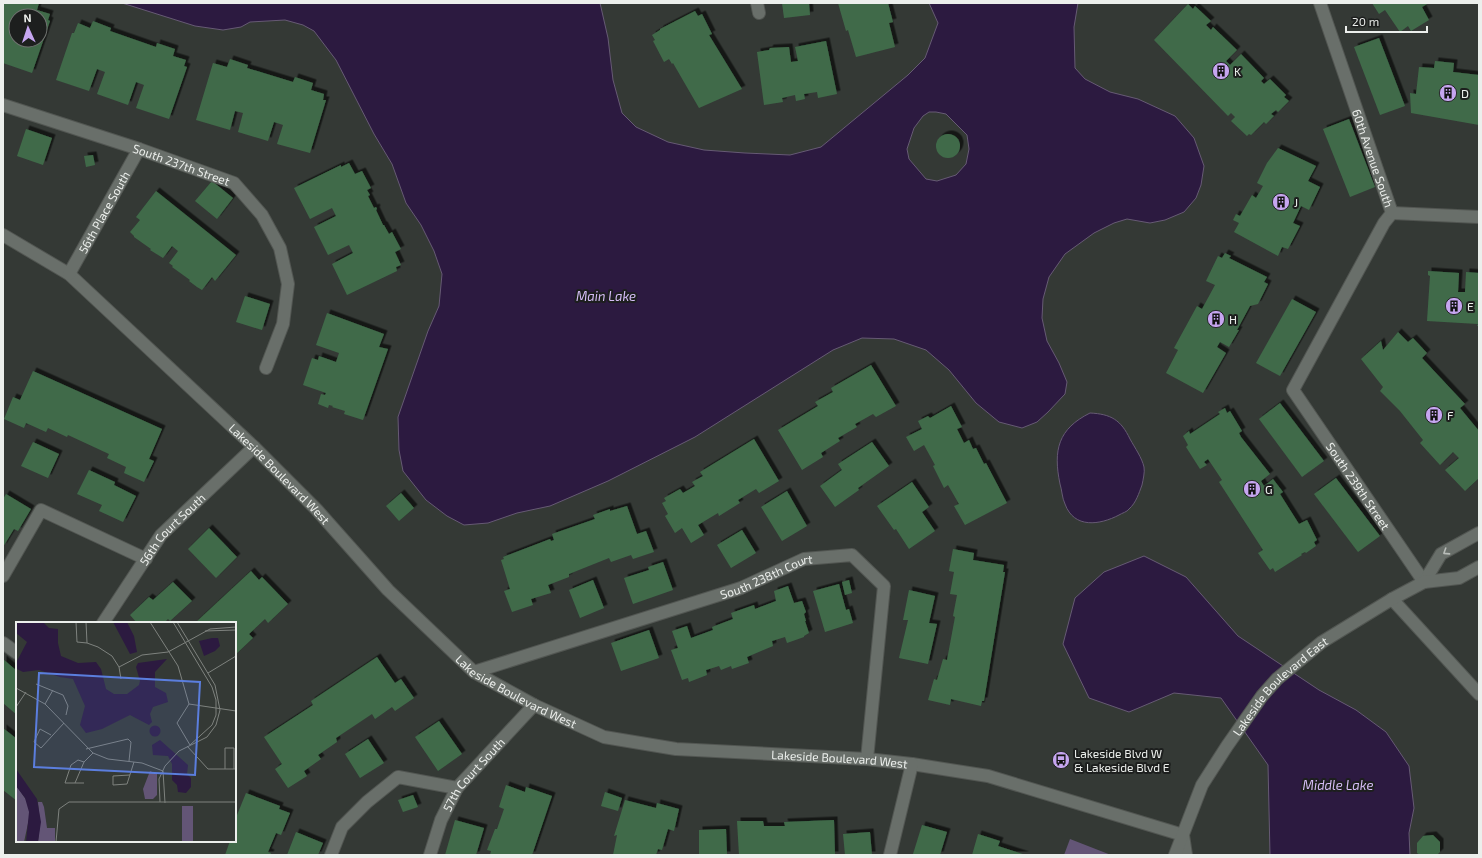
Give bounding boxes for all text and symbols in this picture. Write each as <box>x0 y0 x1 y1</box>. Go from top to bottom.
north arrow <box>8 8 48 48</box>
scale bar <box>1346 8 1427 34</box>
text: N <box>23 11 32 24</box>
text: 20 m <box>1352 14 1379 28</box>
building icon: K <box>1211 61 1231 81</box>
place label: K <box>1234 64 1241 78</box>
building icon: D <box>1438 83 1458 103</box>
place label: D <box>1461 86 1469 100</box>
street label: 60th Avenue South <box>1350 107 1397 209</box>
street label: South 237th Street <box>131 141 232 188</box>
street label: 56th Place South <box>75 169 132 255</box>
building icon: J <box>1271 192 1291 212</box>
place label: J <box>1294 195 1298 209</box>
water label: Main Lake <box>576 288 636 304</box>
building icon: E <box>1444 296 1464 316</box>
place label: E <box>1467 299 1474 313</box>
building icon: H <box>1206 309 1226 329</box>
place label: H <box>1229 312 1237 326</box>
building icon: F <box>1424 405 1444 425</box>
place label: F <box>1447 408 1454 422</box>
street label: Lakeside Boulevard West <box>226 420 333 527</box>
street label: South 239th Street <box>1324 440 1393 533</box>
building icon: G <box>1242 479 1262 499</box>
place label: G <box>1265 482 1273 496</box>
street label: 56th Court South <box>136 490 208 568</box>
one-way arrow <box>1443 547 1450 555</box>
street label: South 238th Court <box>718 551 813 601</box>
inset map <box>16 622 236 842</box>
street label: Lakeside Boulevard East <box>1229 633 1330 738</box>
street label: Lakeside Boulevard West <box>453 652 579 731</box>
street label: 57th Court South <box>439 735 507 814</box>
place label: Lakeside Blvd W & Lakeside Blvd E <box>1074 746 1170 774</box>
street label: Lakeside Boulevard West <box>771 747 909 771</box>
bus stop icon: Lakeside Blvd W & Lakeside Blvd E <box>1051 750 1071 770</box>
water label: Middle Lake <box>1303 777 1373 793</box>

